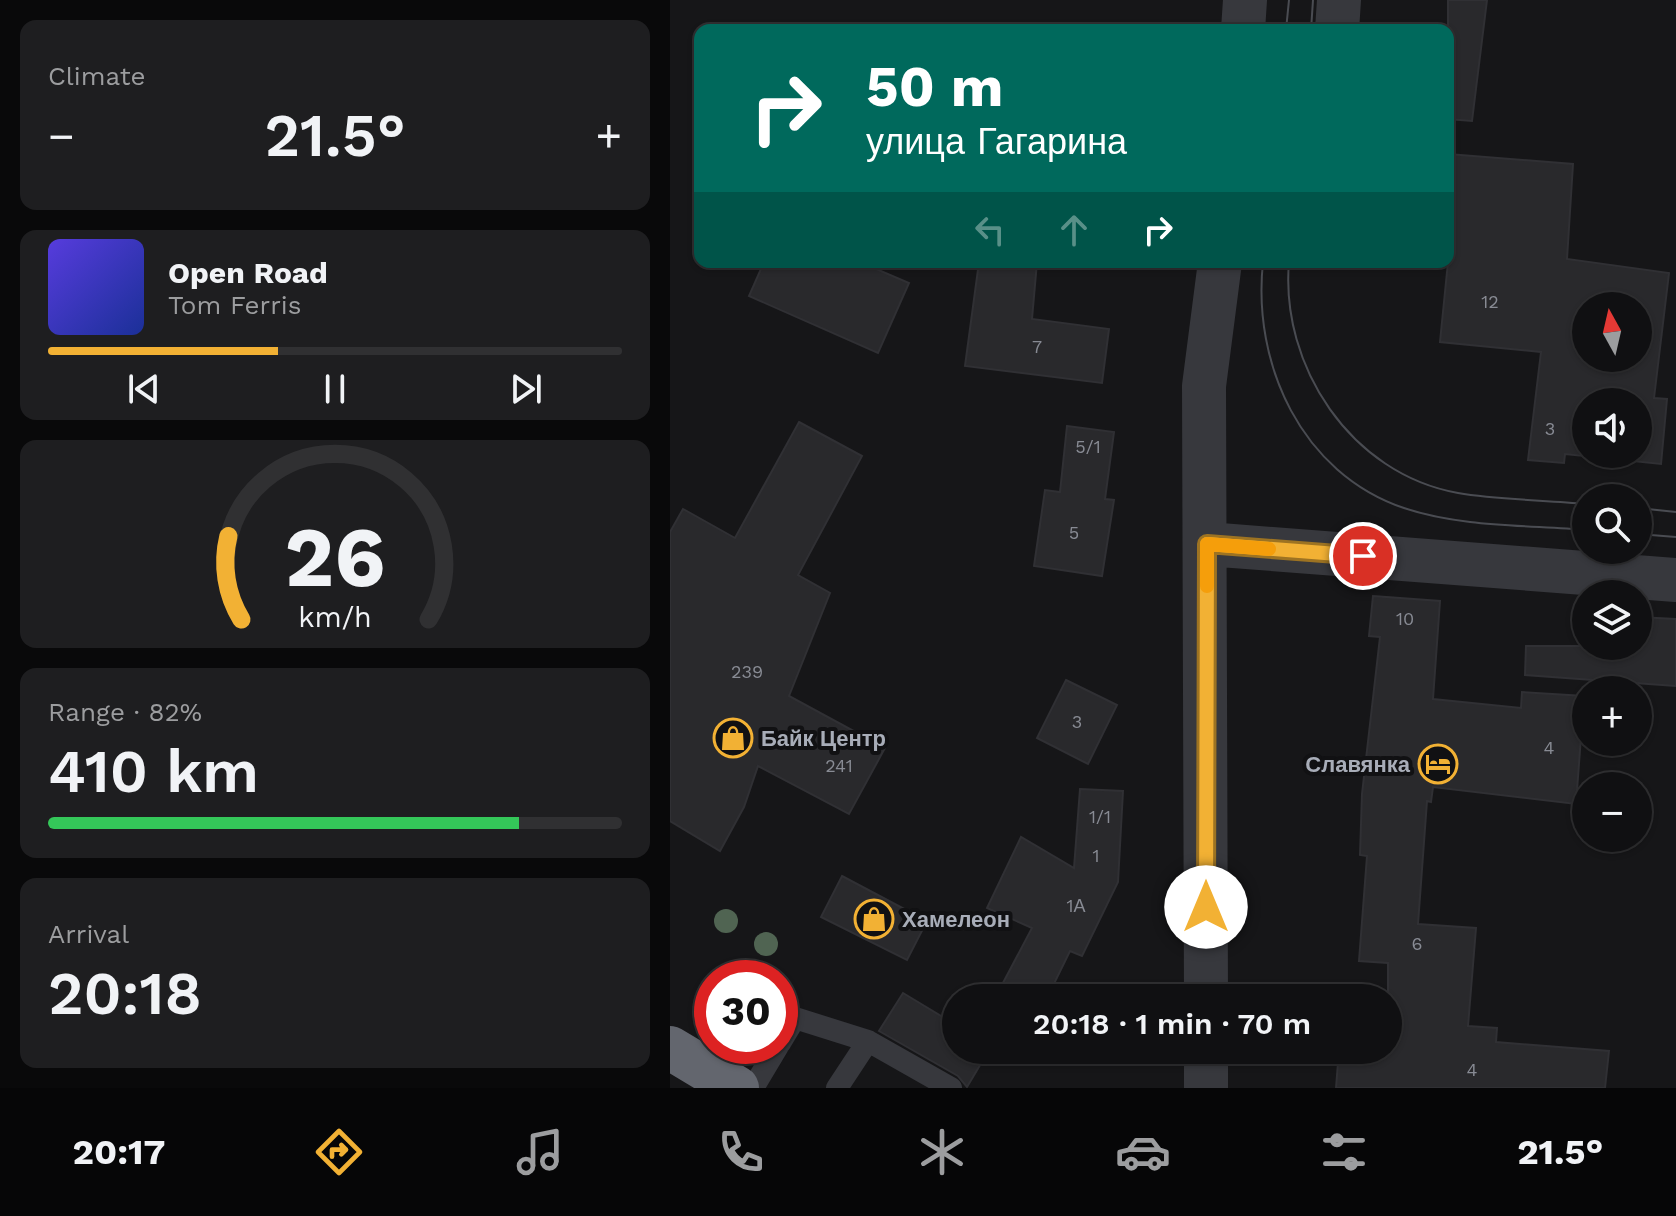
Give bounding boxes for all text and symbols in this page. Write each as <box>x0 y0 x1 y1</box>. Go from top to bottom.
text: 50 m <box>866 54 1003 120</box>
icon: right <box>734 56 838 160</box>
text: Climate <box>48 61 146 91</box>
text: 21.5° <box>264 100 406 171</box>
text: − <box>48 110 75 162</box>
text: + <box>595 110 622 162</box>
text: улица Гагарина <box>866 121 1127 163</box>
icon: left <box>968 208 1012 252</box>
icon: ahead <box>1052 208 1096 252</box>
icon: right <box>1136 208 1180 252</box>
text: Open Road <box>168 255 328 290</box>
text: Tom Ferris <box>168 290 301 320</box>
house number: 12 <box>1481 291 1499 312</box>
north arrow <box>1572 292 1652 372</box>
map controls <box>1572 292 1652 852</box>
house number: 7 <box>1032 336 1042 357</box>
icon: previous <box>122 367 166 411</box>
icon: pause <box>313 367 357 411</box>
icon: next <box>504 367 548 411</box>
button: sound <box>1572 388 1652 468</box>
house number: 3 <box>1545 418 1555 439</box>
house number: 5/1 <box>1075 436 1101 457</box>
button: search <box>1572 484 1652 564</box>
text: 26 <box>285 509 385 606</box>
house number: 5 <box>1069 522 1079 543</box>
pin <box>1329 522 1397 590</box>
icon: arrive <box>1341 534 1385 578</box>
button: layers <box>1572 580 1652 660</box>
text: km/h <box>298 600 372 634</box>
house number: 10 <box>1396 608 1414 629</box>
house number: 239 <box>731 661 763 682</box>
button: + <box>1572 676 1652 756</box>
text: Range · 82% <box>48 697 202 727</box>
house number: 3 <box>1072 711 1082 732</box>
shop icon: Байк Центр <box>712 717 754 759</box>
place label: Байк Центр <box>761 726 886 751</box>
text: 410 km <box>48 736 259 807</box>
house number: 4 <box>1544 737 1555 758</box>
hotel icon: Славянка <box>1417 743 1459 785</box>
place label: Славянка <box>1305 752 1411 777</box>
house number: 241 <box>825 755 853 776</box>
button: − <box>1572 772 1652 852</box>
house number: 1/1 <box>1089 806 1111 827</box>
house number: 1 <box>1092 845 1100 866</box>
position arrow <box>1164 865 1248 949</box>
house number: 1А <box>1066 895 1086 916</box>
shop icon: Хамелеон <box>853 898 895 940</box>
place label: Хамелеон <box>902 907 1010 932</box>
text: Arrival <box>48 919 129 949</box>
house number: 6 <box>1412 933 1422 954</box>
text: 20:18 <box>48 958 202 1029</box>
speed limit sign: 30 <box>694 960 798 1064</box>
text: 20:18 · 1 min · 70 m <box>1033 1006 1311 1041</box>
house number: 4 <box>1467 1059 1478 1080</box>
icon: directions <box>311 1124 367 1180</box>
icon: music <box>512 1124 568 1180</box>
icon: phone <box>713 1124 769 1180</box>
icon: climate <box>914 1124 970 1180</box>
icon: car <box>1115 1124 1171 1180</box>
icon: filters <box>1316 1124 1372 1180</box>
text: 20:17 <box>73 1131 165 1173</box>
text: 21.5° <box>1517 1131 1603 1173</box>

